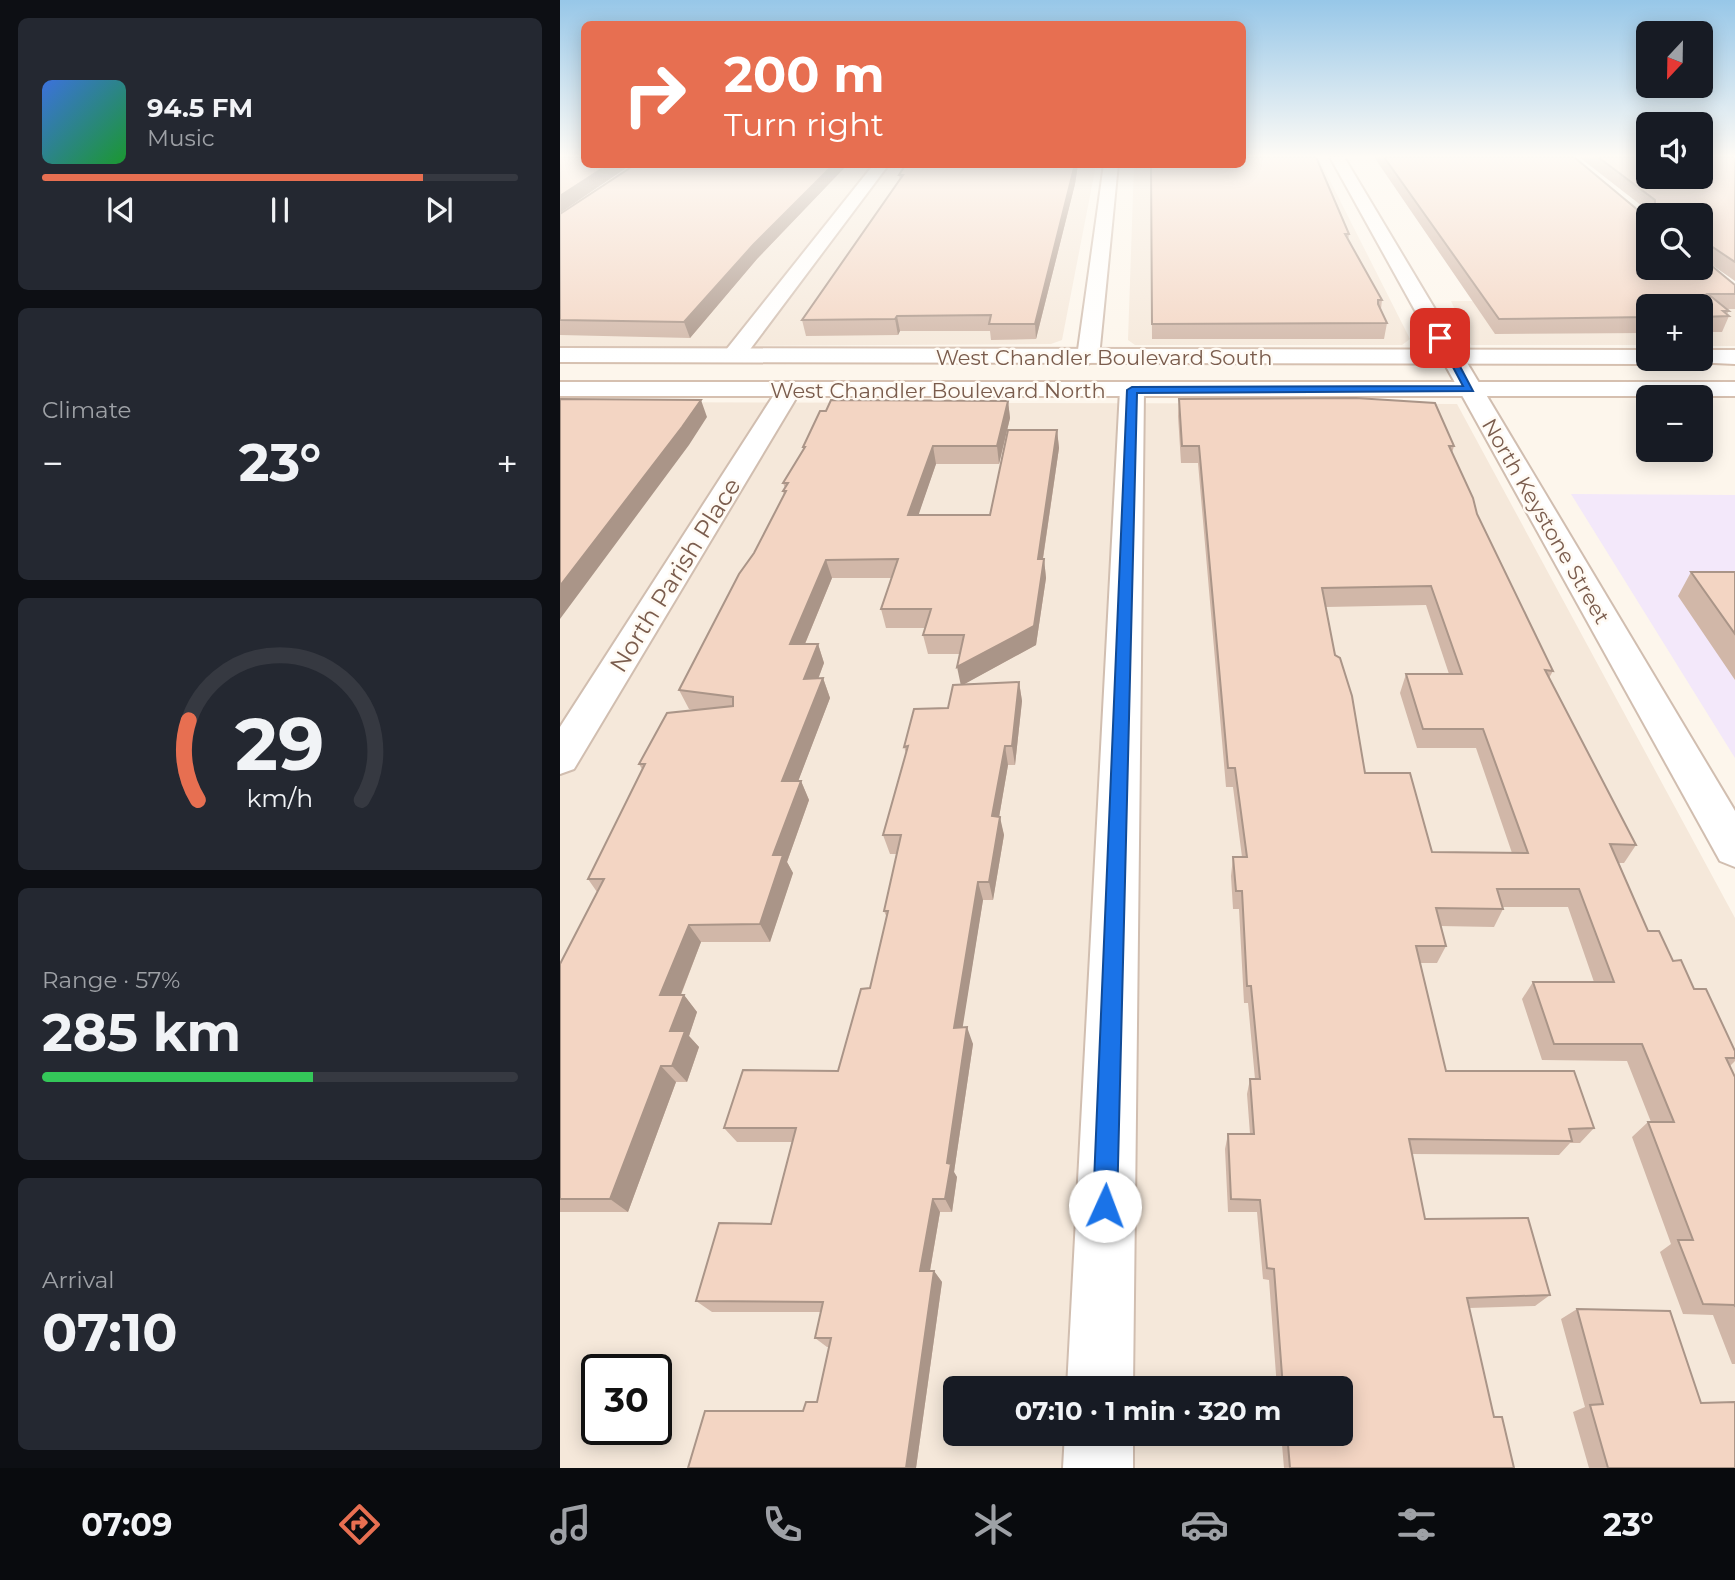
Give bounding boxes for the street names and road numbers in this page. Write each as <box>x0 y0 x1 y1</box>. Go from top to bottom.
street label: West Chandler Boulevard South <box>936 345 1272 370</box>
street label: West Chandler Boulevard North <box>770 378 1106 403</box>
street label: North Keystone Street <box>1477 414 1615 628</box>
street label: North Parish Place <box>603 473 747 677</box>

